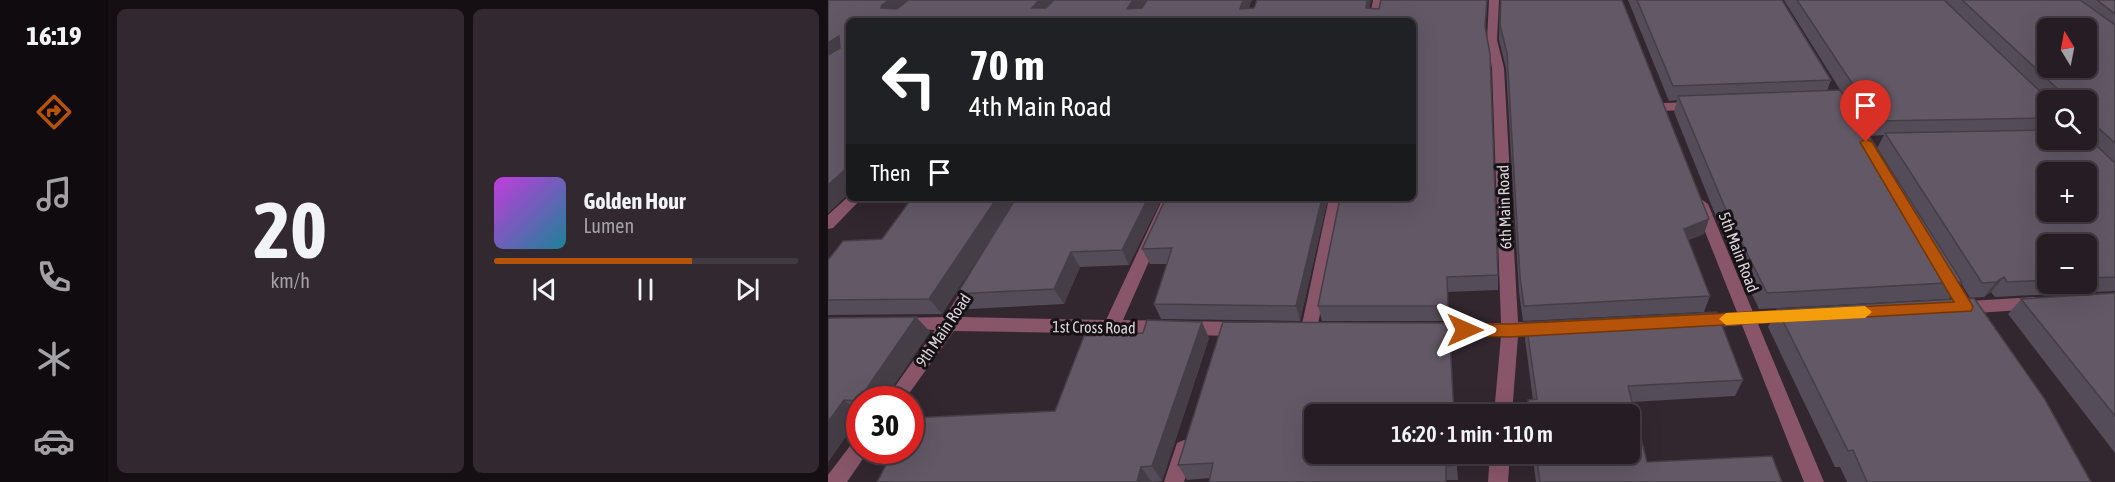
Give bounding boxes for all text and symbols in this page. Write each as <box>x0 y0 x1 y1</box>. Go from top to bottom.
north arrow <box>2037 18 2097 78</box>
map controls <box>2037 18 2097 294</box>
text: 16:19 <box>26 20 82 51</box>
text: 70 m <box>969 41 1044 89</box>
icon: left <box>870 42 948 120</box>
pin <box>1840 80 1891 142</box>
icon: arrive <box>1849 89 1882 122</box>
button: search <box>2037 90 2097 150</box>
icon: directions <box>33 91 75 133</box>
text: 4th Main Road <box>969 91 1111 122</box>
icon: arrive <box>923 156 956 189</box>
text: Then <box>870 160 911 186</box>
button: + <box>2037 162 2097 222</box>
street label: 6th Main Road <box>1494 165 1514 249</box>
icon: music <box>33 173 75 215</box>
text: 20 <box>254 185 327 275</box>
text: Golden Hour <box>584 188 685 214</box>
street label: 5th Main Road <box>1715 209 1763 295</box>
text: Lumen <box>584 214 634 237</box>
button: − <box>2037 234 2097 294</box>
icon: phone <box>33 256 75 298</box>
text: km/h <box>270 269 310 292</box>
icon: previous <box>528 273 561 306</box>
icon: pause <box>629 273 662 306</box>
icon: next <box>731 273 764 306</box>
street label: 9th Main Road <box>912 290 974 370</box>
position arrow <box>1433 298 1497 362</box>
street label: 1st Cross Road <box>1052 317 1136 337</box>
icon: climate <box>33 338 75 380</box>
speed limit sign: 30 <box>846 386 924 464</box>
icon: car <box>33 420 75 462</box>
text: 16:20 · 1 min · 110 m <box>1391 421 1553 447</box>

